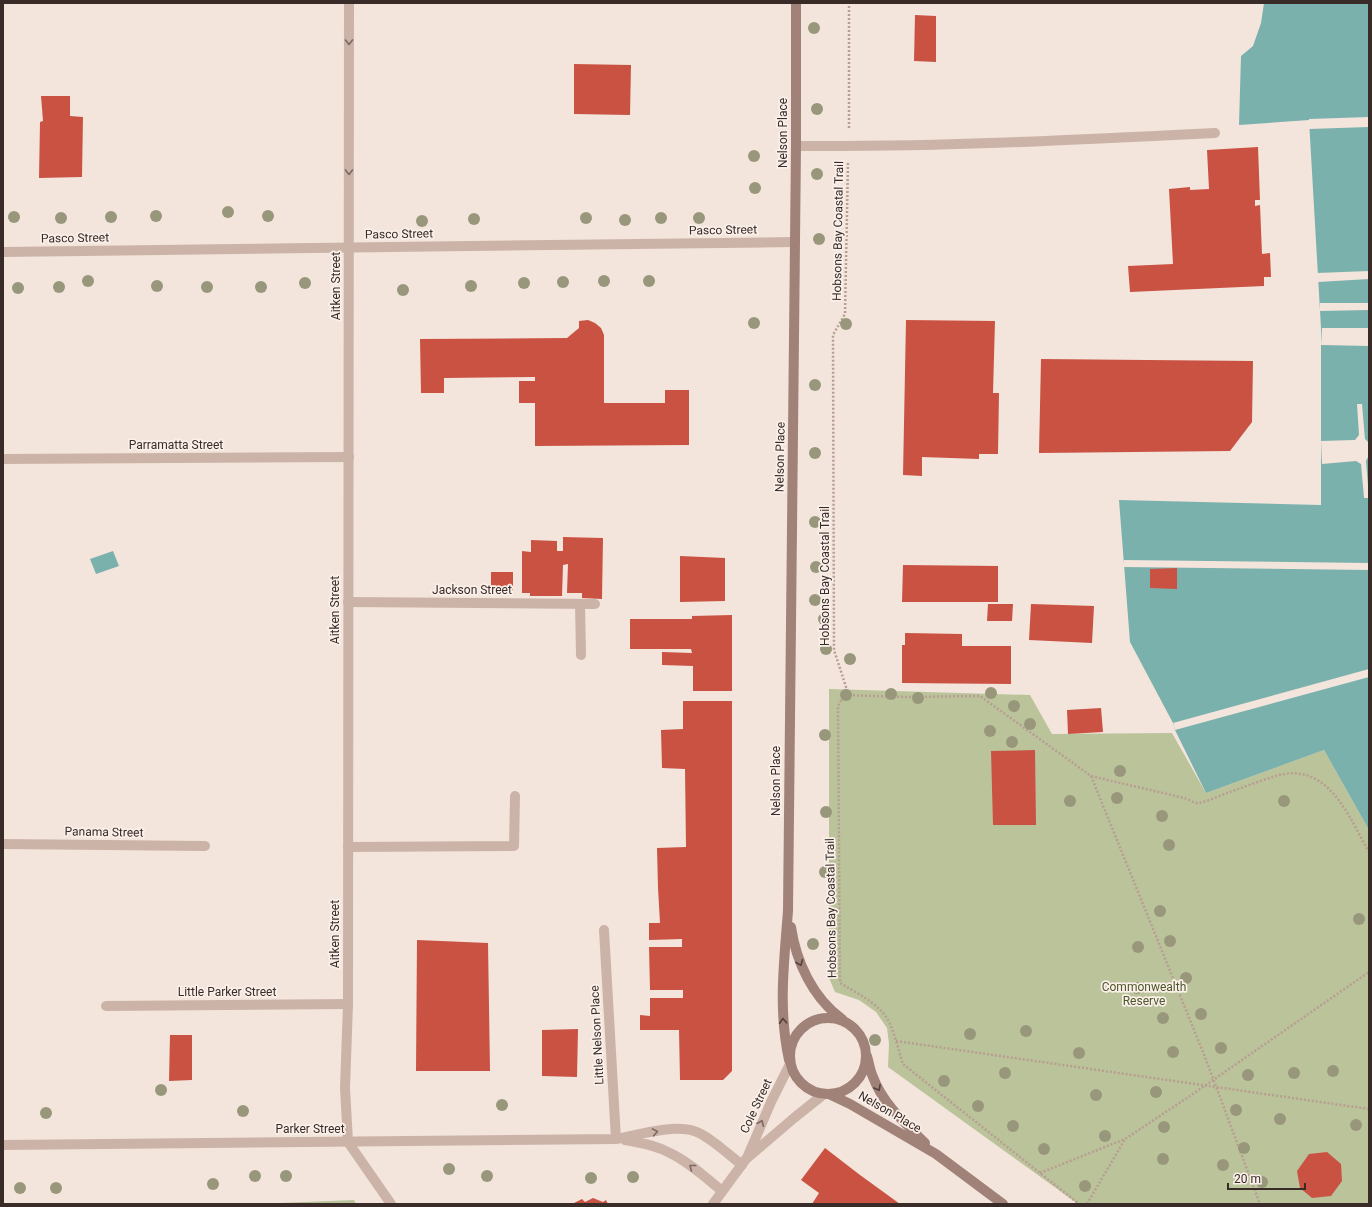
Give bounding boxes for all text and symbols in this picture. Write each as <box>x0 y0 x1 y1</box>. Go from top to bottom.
one-way arrow <box>345 39 353 45</box>
street label: Nelson Place <box>776 98 790 168</box>
street label: Hobsons Bay Coastal Trail <box>830 161 846 301</box>
one-way arrow <box>345 169 353 175</box>
street label: Pasco Street <box>689 222 757 238</box>
street label: Pasco Street <box>365 226 433 242</box>
street label: Pasco Street <box>41 230 109 246</box>
street label: Aitken Street <box>329 252 343 320</box>
street label: Nelson Place <box>772 422 788 492</box>
street label: Parramatta Street <box>129 438 223 452</box>
street label: Hobsons Bay Coastal Trail <box>818 506 832 646</box>
street label: Aitken Street <box>328 576 342 644</box>
street label: Jackson Street <box>432 583 512 597</box>
street label: Nelson Place <box>769 746 783 816</box>
street label: Panama Street <box>64 824 144 840</box>
street label: Hobsons Bay Coastal Trail <box>823 838 839 978</box>
street label: Aitken Street <box>328 900 342 968</box>
one-way arrow <box>796 959 804 966</box>
park label: Commonwealth Reserve <box>1102 980 1186 1008</box>
street label: Little Parker Street <box>178 985 276 999</box>
street label: Little Nelson Place <box>587 985 607 1085</box>
one-way arrow <box>778 1018 787 1024</box>
street label: Cole Street <box>737 1076 775 1136</box>
one-way arrow <box>874 1084 881 1091</box>
street label: Nelson Place <box>856 1088 924 1136</box>
one-way arrow <box>756 1120 764 1128</box>
street label: Parker Street <box>275 1122 345 1136</box>
one-way arrow <box>652 1128 658 1137</box>
one-way arrow <box>689 1165 696 1172</box>
scale bar <box>1228 1165 1305 1191</box>
text: 20 m <box>1234 1172 1261 1186</box>

